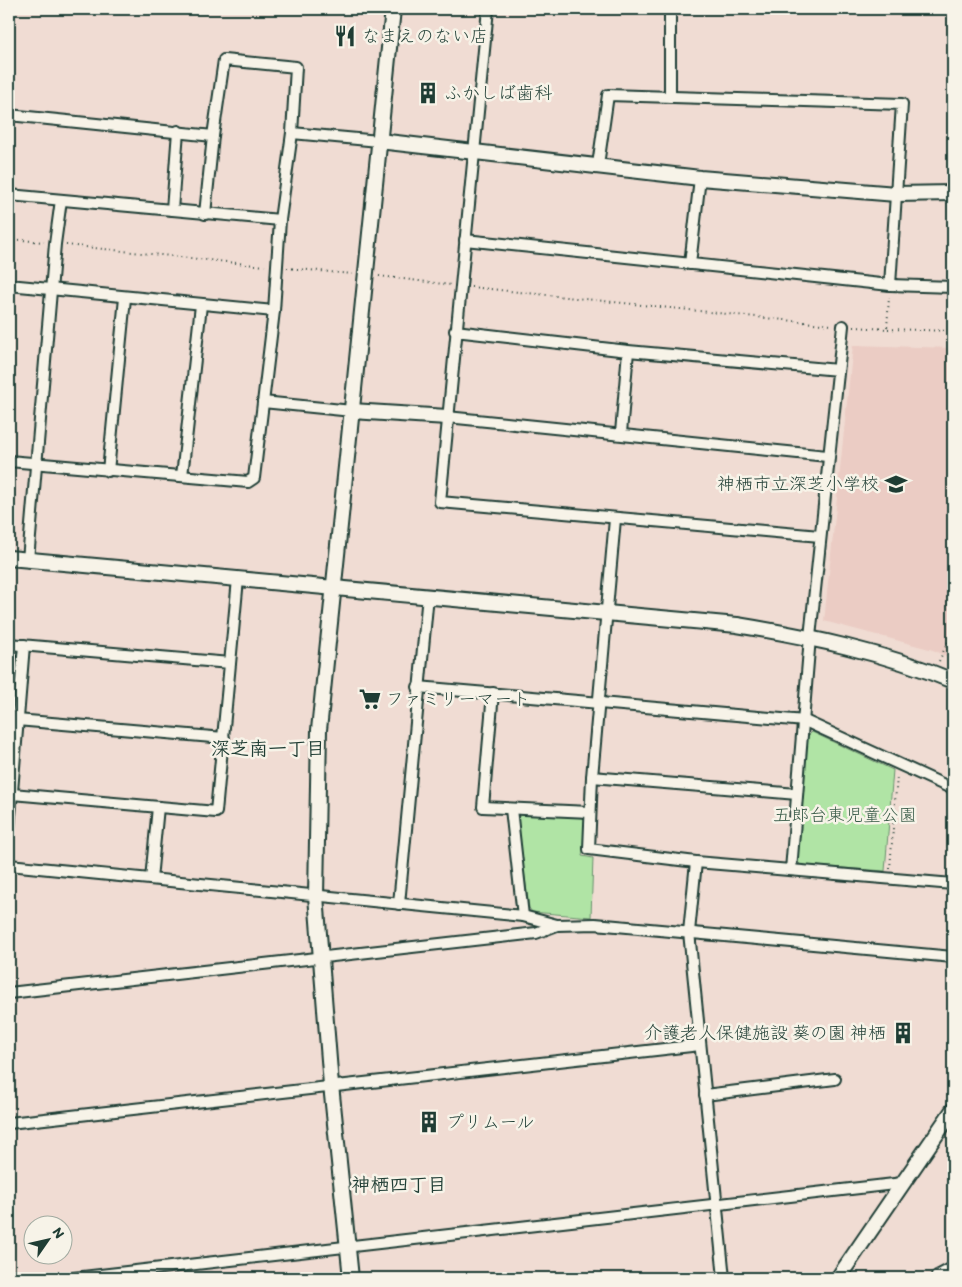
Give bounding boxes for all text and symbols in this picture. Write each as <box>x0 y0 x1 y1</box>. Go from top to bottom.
restaurant icon: なまえのない店 <box>332 23 358 49</box>
place label: なまえのない店 <box>362 25 488 47</box>
building icon: ふかしば歯科 <box>415 80 441 106</box>
place label: ふかしば歯科 <box>444 82 552 104</box>
school or university icon: 神栖市立深芝小学校 <box>883 471 909 497</box>
place label: 神栖市立深芝小学校 <box>717 473 879 495</box>
supermarket icon: ファミリーマート <box>357 686 383 712</box>
place label: ファミリーマート <box>386 688 530 710</box>
district label: 深芝南一丁目 <box>211 737 325 760</box>
park label: 五郎台東児童公園 <box>773 804 917 826</box>
building icon: 介護老人保健施設 葵の園 神栖 <box>890 1020 916 1046</box>
place label: 介護老人保健施設 葵の園 神栖 <box>644 1022 886 1044</box>
building icon: プリムール <box>416 1109 442 1135</box>
place label: プリムール <box>446 1111 534 1133</box>
district label: 神栖四丁目 <box>351 1173 447 1196</box>
north arrow <box>22 1214 72 1264</box>
text: N <box>49 1224 68 1242</box>

